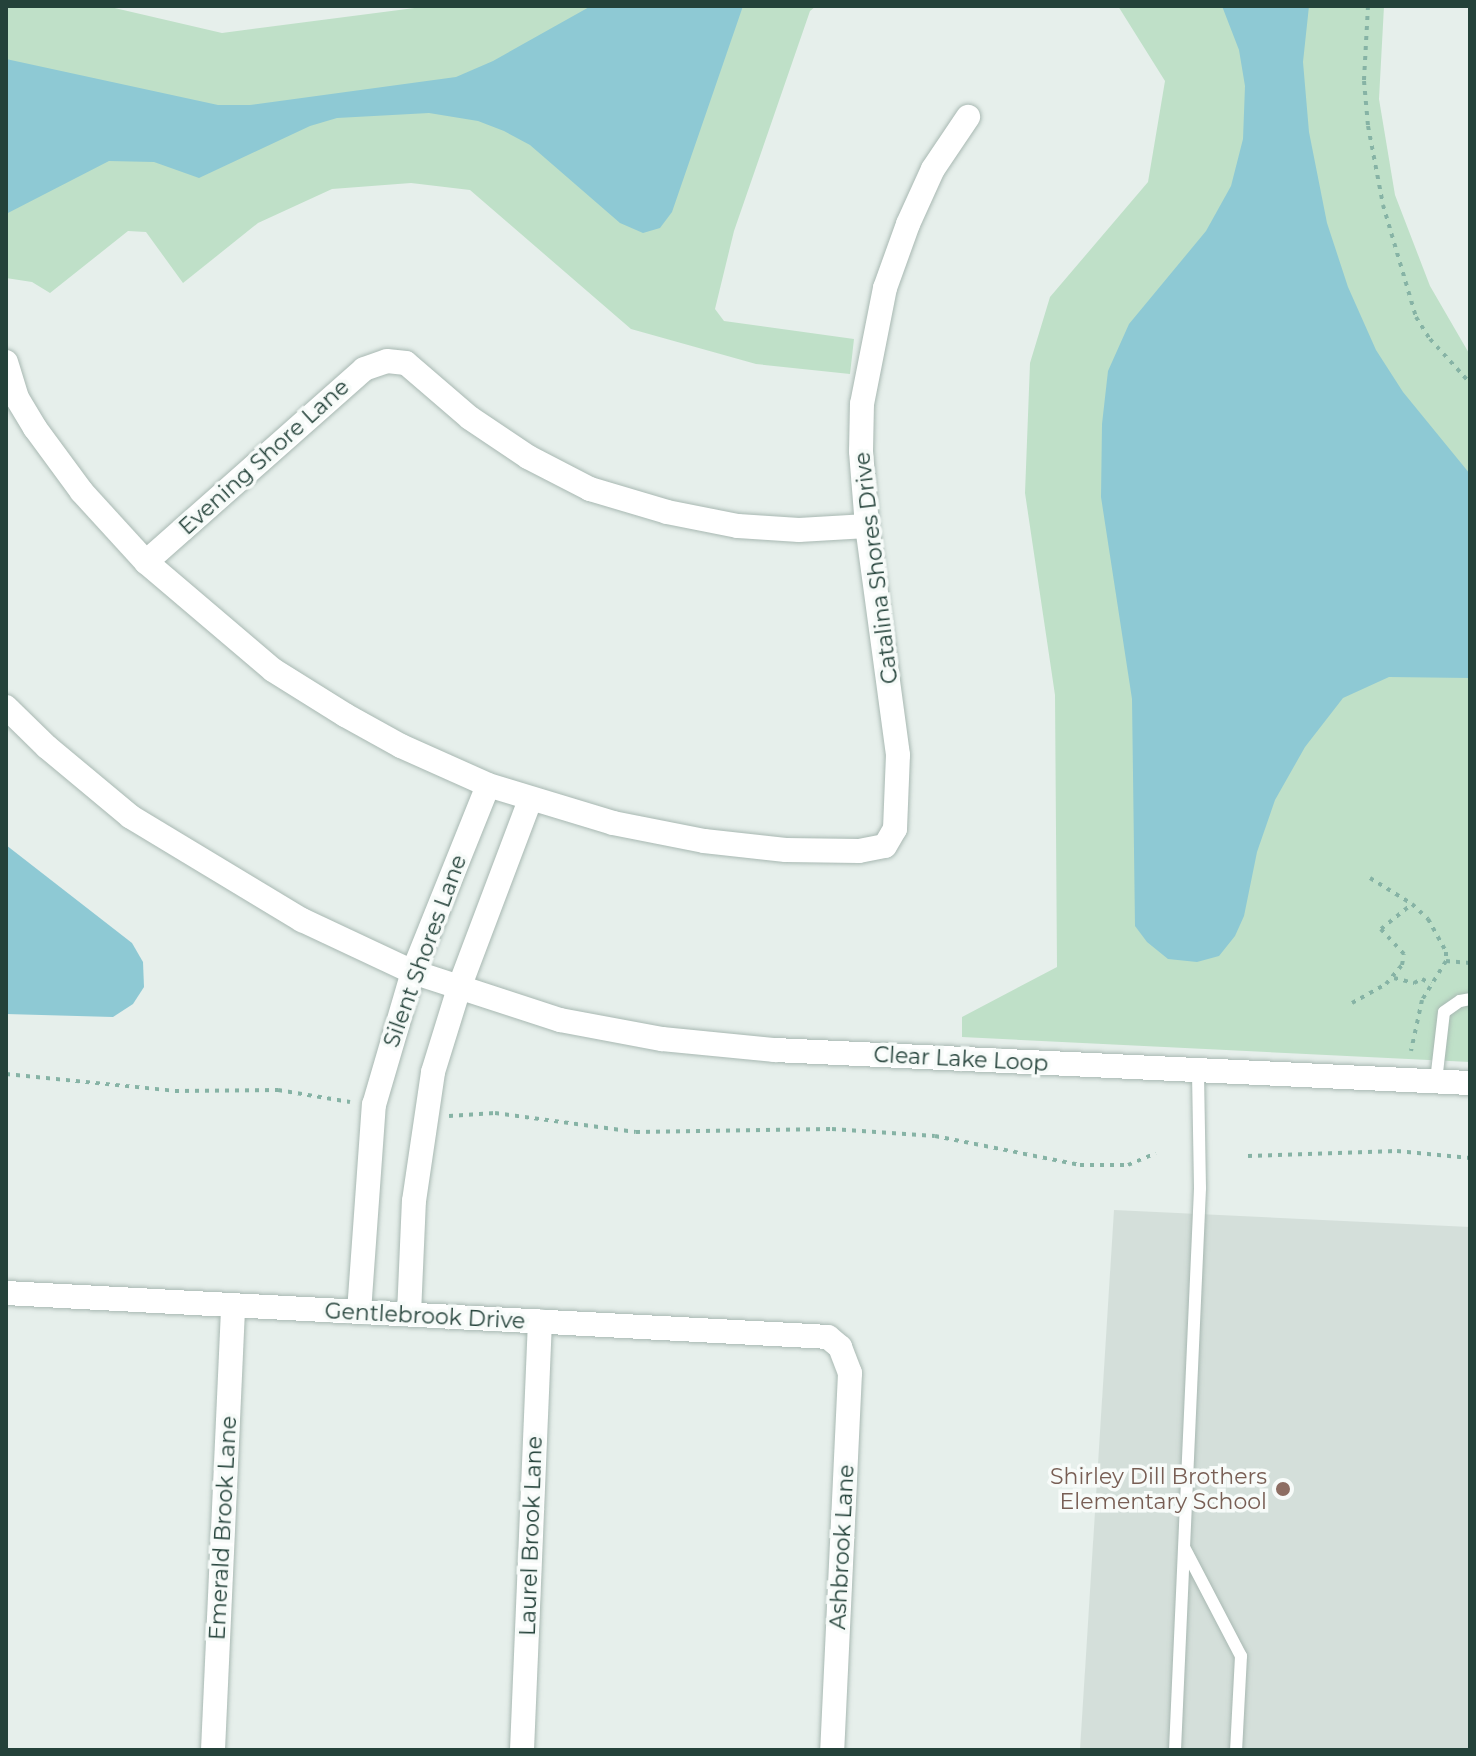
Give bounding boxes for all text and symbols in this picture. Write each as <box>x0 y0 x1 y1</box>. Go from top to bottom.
street label: Evening Shore Lane <box>174 374 354 540</box>
street label: Catalina Shores Drive <box>849 451 903 685</box>
street label: Silent Shores Lane <box>378 851 472 1051</box>
street label: Clear Lake Loop <box>873 1041 1049 1077</box>
street label: Gentlebrook Drive <box>324 1298 526 1334</box>
street label: Emerald Brook Lane <box>204 1415 242 1641</box>
street label: Laurel Brook Lane <box>514 1436 548 1636</box>
place label: Shirley Dill Brothers Elementary School <box>1050 1463 1267 1514</box>
street label: Ashbrook Lane <box>824 1464 860 1630</box>
marker: Shirley Dill Brothers Elementary School <box>1274 1480 1292 1498</box>

